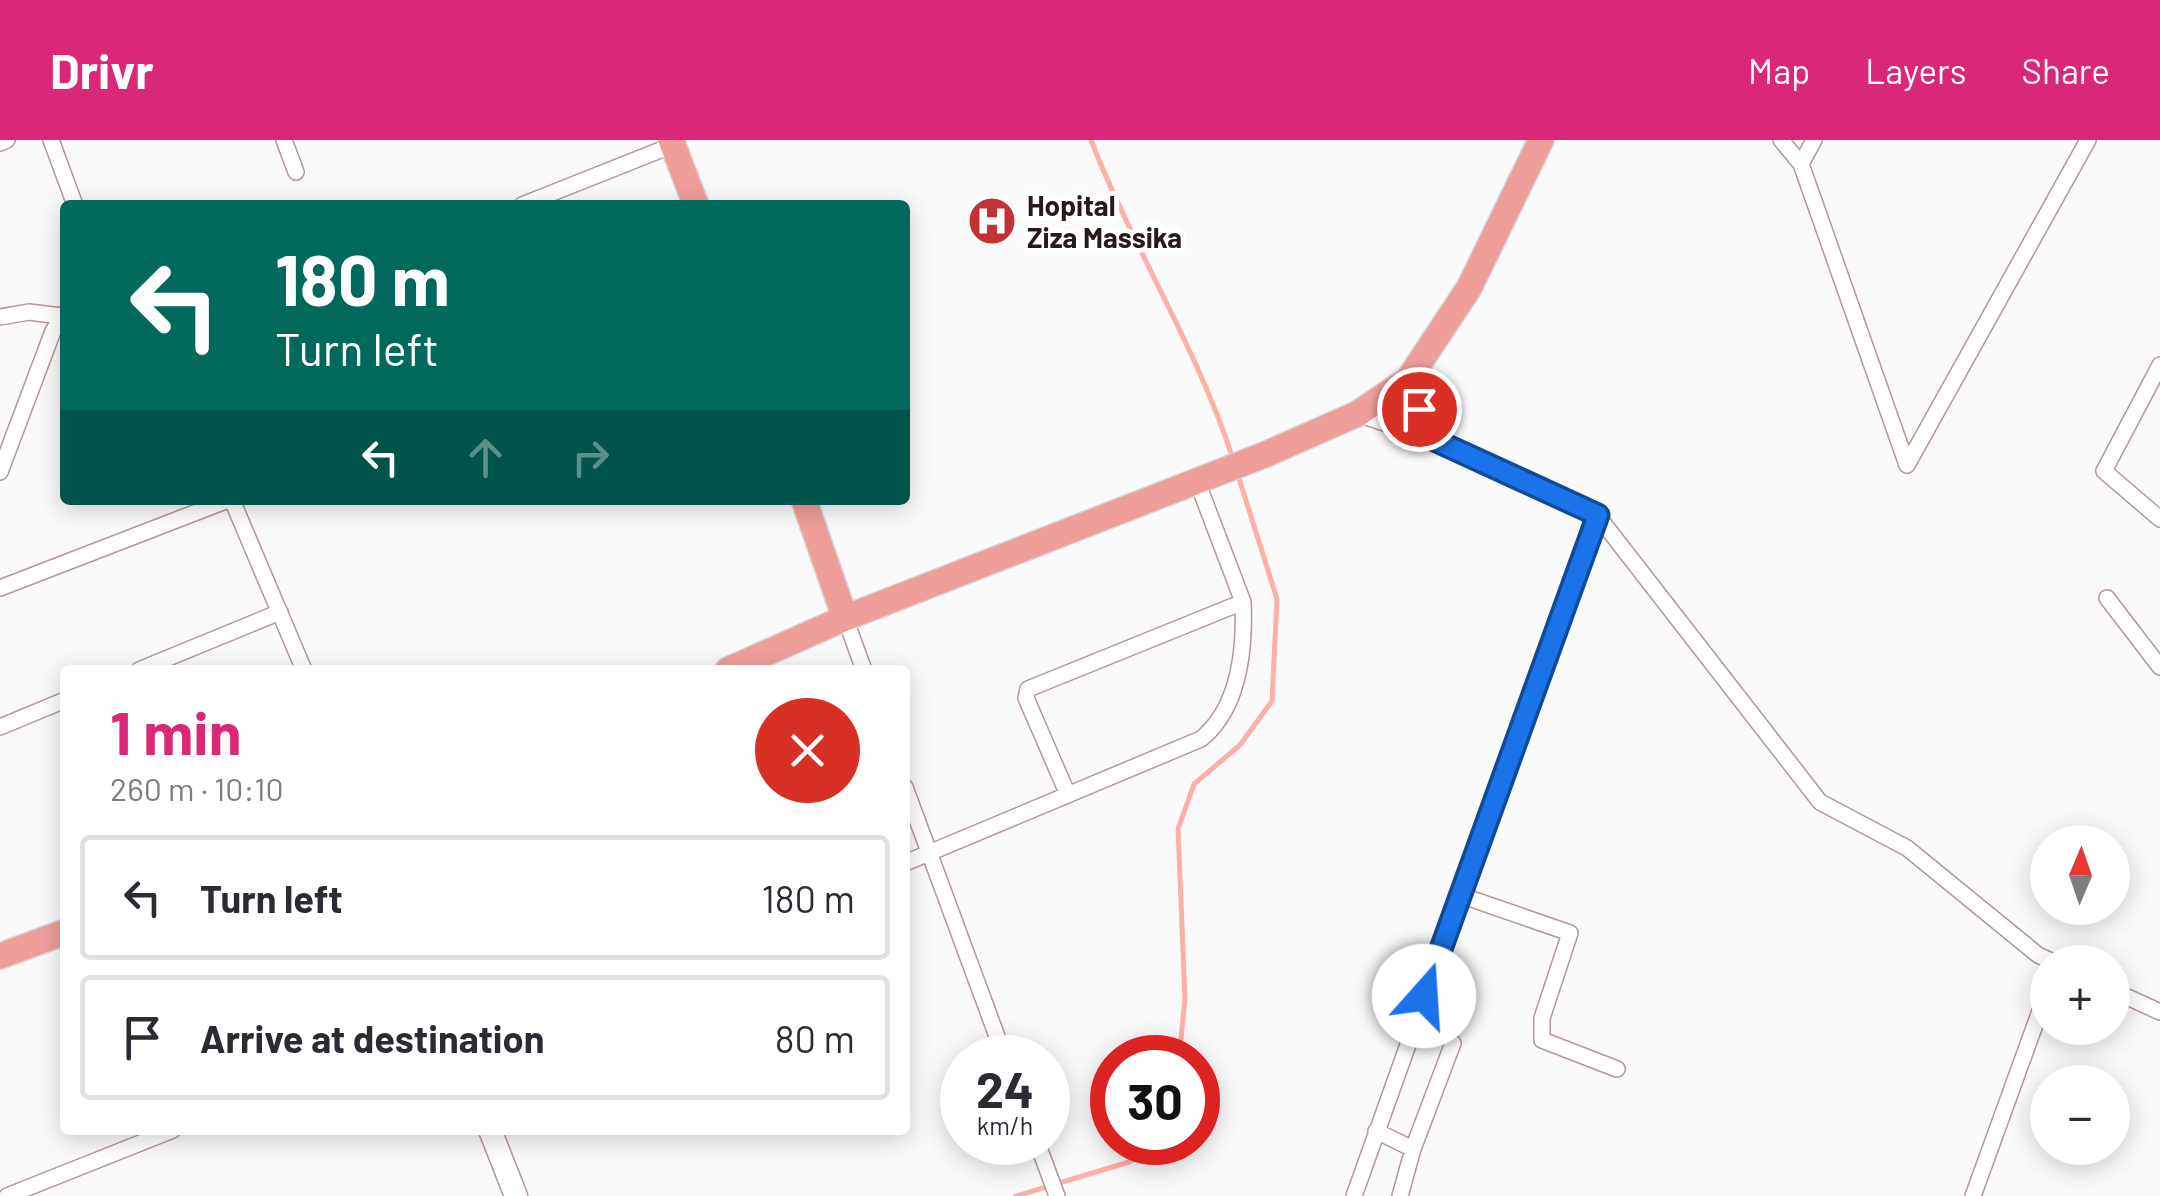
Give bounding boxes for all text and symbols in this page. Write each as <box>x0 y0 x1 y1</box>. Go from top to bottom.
text: Drivr <box>50 41 154 99</box>
text: Map <box>1748 49 1810 91</box>
text: Layers <box>1865 49 1967 91</box>
text: Share <box>2022 49 2110 91</box>
place label: Hopital Ziza Massika <box>1027 188 1182 254</box>
hospital icon: Hopital Ziza Massika <box>966 195 1018 247</box>
text: 180 m <box>275 236 450 320</box>
icon: left <box>110 240 240 370</box>
text: Turn left <box>275 321 439 375</box>
pin <box>1377 367 1462 452</box>
icon: arrive <box>1392 382 1447 437</box>
icon: left <box>353 430 408 485</box>
icon: ahead <box>458 430 513 485</box>
icon: right <box>563 430 618 485</box>
text: 1 min <box>110 695 241 767</box>
button: close <box>755 698 860 803</box>
text: 260 m · 10:10 <box>110 769 284 807</box>
north arrow <box>2030 825 2130 925</box>
map controls <box>2030 825 2130 1165</box>
icon: left <box>115 870 170 925</box>
text: Turn left <box>200 875 343 921</box>
text: 180 m <box>761 875 855 921</box>
position arrow <box>1372 944 1476 1048</box>
button: + <box>2030 945 2130 1045</box>
icon: arrive <box>115 1010 170 1065</box>
text: Arrive at destination <box>200 1015 545 1061</box>
text: 80 m <box>775 1015 855 1061</box>
speed limit sign: 30 <box>1090 1035 1220 1165</box>
text: 24 <box>976 1058 1034 1118</box>
button: − <box>2030 1065 2130 1165</box>
text: km/h <box>977 1110 1033 1140</box>

